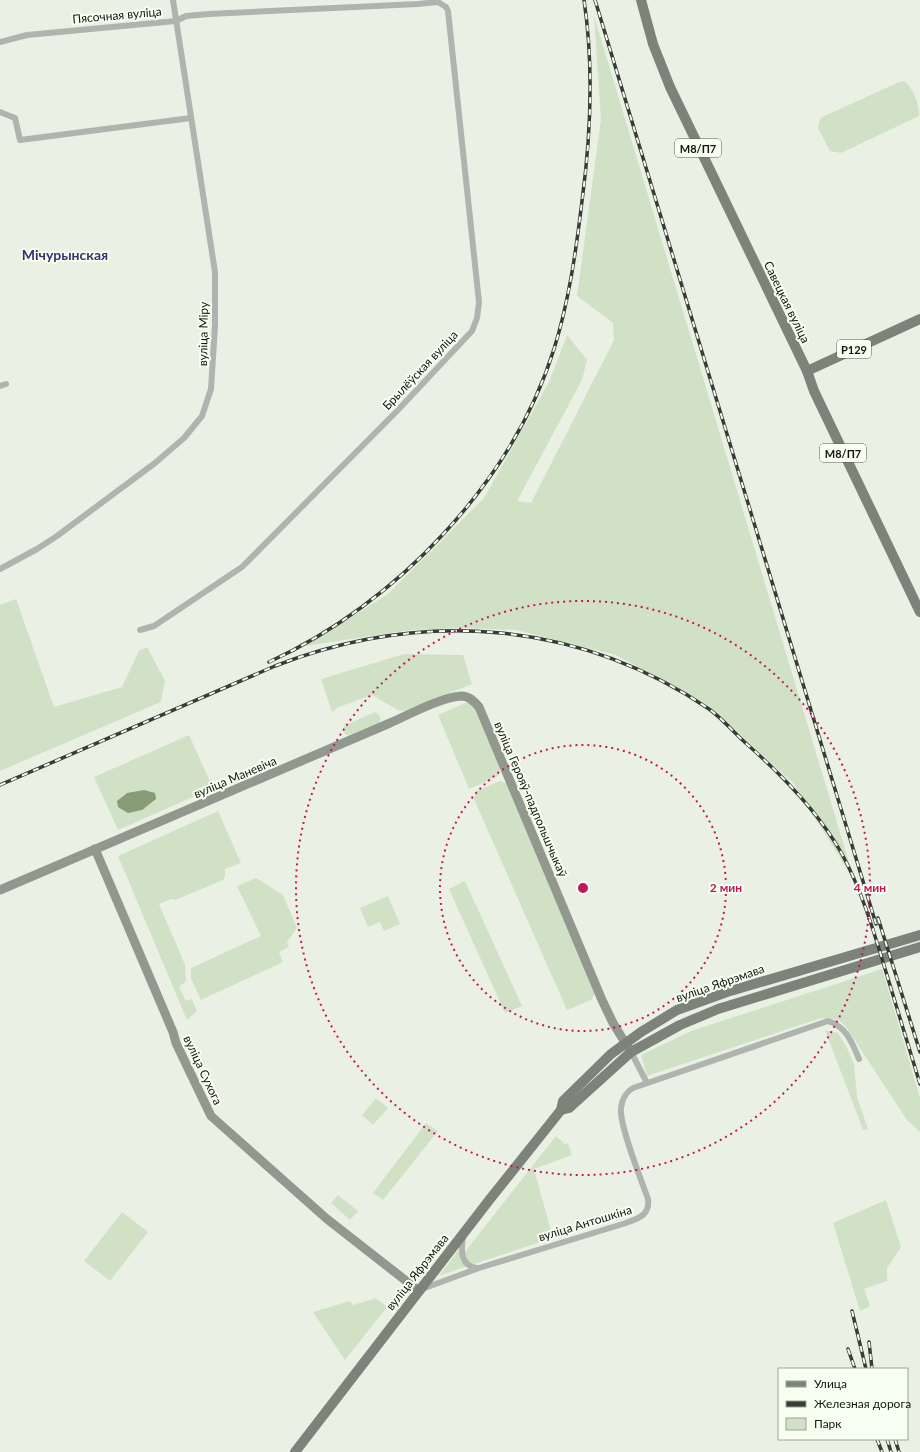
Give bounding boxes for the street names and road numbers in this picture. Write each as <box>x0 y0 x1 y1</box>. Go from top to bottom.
street label: Пясочная вуліца <box>72 4 162 26</box>
road number: М8/П7 <box>675 139 721 157</box>
street label: Савецкая вуліца <box>761 259 813 345</box>
street label: вуліца Міру <box>195 301 211 366</box>
street label: Брылёўская вуліца <box>379 327 461 413</box>
road number: Р129 <box>837 340 871 358</box>
road number: М8/П7 <box>820 444 866 462</box>
street label: вуліца Герояў-падпольшчыкаў <box>491 719 571 880</box>
street label: вуліца Маневіча <box>191 753 279 801</box>
street label: вуліца Яфрэмава <box>674 961 766 1005</box>
street label: вуліца Сухога <box>180 1033 226 1107</box>
street label: вуліца Антошкіна <box>537 1202 633 1244</box>
street label: вуліца Яфрэмава <box>383 1231 451 1313</box>

